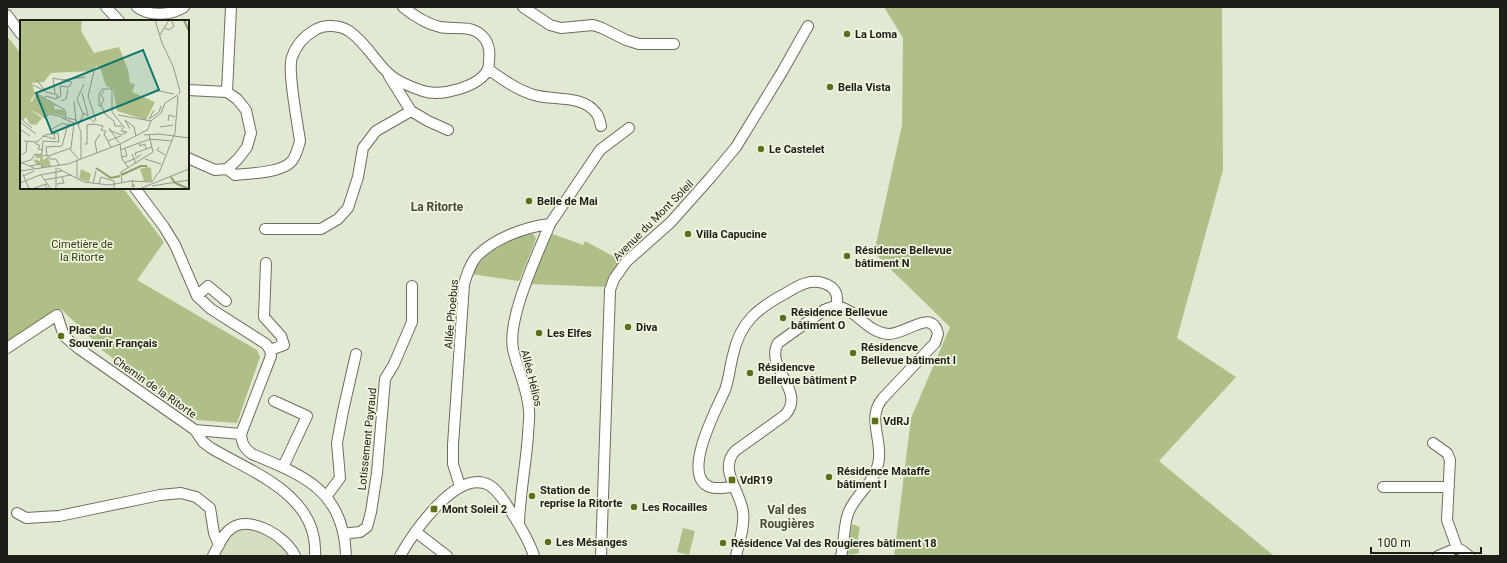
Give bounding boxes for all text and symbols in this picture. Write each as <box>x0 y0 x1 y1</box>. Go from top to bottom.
inset map <box>20 20 189 189</box>
place label: La Loma <box>855 28 897 41</box>
marker: La Loma <box>842 29 852 39</box>
place label: Bella Vista <box>838 81 891 94</box>
marker: Bella Vista <box>825 82 835 92</box>
place label: Le Castelet <box>769 143 825 156</box>
marker: Le Castelet <box>756 144 766 154</box>
street label: Avenue du Mont Soleil <box>610 177 696 263</box>
place label: Belle de Mai <box>537 195 598 208</box>
marker: Belle de Mai <box>524 196 534 206</box>
district label: La Ritorte <box>411 200 464 214</box>
place label: Villa Capucine <box>696 228 767 241</box>
marker: Villa Capucine <box>683 229 693 239</box>
park label: Cimetière de la Ritorte <box>51 238 113 264</box>
place label: Résidence Bellevue bâtiment N <box>855 244 952 270</box>
marker: Résidence Bellevue bâtiment N <box>842 251 852 261</box>
street label: Allée Phoebus <box>442 278 461 349</box>
place label: Résidence Bellevue bâtiment O <box>791 306 888 332</box>
marker: Résidence Bellevue bâtiment O <box>778 313 788 323</box>
place label: Diva <box>636 321 658 334</box>
marker: Diva <box>623 322 633 332</box>
place label: Place du Souvenir Français <box>69 324 158 350</box>
place label: Les Elfes <box>547 327 592 340</box>
marker: Les Elfes <box>534 328 544 338</box>
marker: Place du Souvenir Français <box>56 331 66 341</box>
place label: Résidencve Bellevue bâtiment I <box>861 341 956 367</box>
street label: Allée Hélios <box>518 348 545 408</box>
marker: Résidencve Bellevue bâtiment I <box>848 348 858 358</box>
street label: Chemin de la Ritorte <box>110 354 199 421</box>
place label: Résidencve Bellevue bâtiment P <box>758 361 857 387</box>
marker: Résidencve Bellevue bâtiment P <box>745 368 755 378</box>
street label: Lotissement Payraud <box>356 387 379 491</box>
place label: VdRJ <box>883 415 909 428</box>
marker: VdRJ <box>870 416 880 426</box>
place label: Résidence Mataffe bâtiment I <box>837 465 930 491</box>
marker: Résidence Mataffe bâtiment I <box>824 472 834 482</box>
place label: VdR19 <box>740 474 773 487</box>
marker: VdR19 <box>727 475 737 485</box>
place label: Station de reprise la Ritorte <box>540 484 623 510</box>
marker: Station de reprise la Ritorte <box>527 491 537 501</box>
place label: Les Rocailles <box>642 501 708 514</box>
marker: Les Rocailles <box>629 502 639 512</box>
place label: Mont Soleil 2 <box>442 503 507 516</box>
district label: Val des Rougières <box>760 503 814 531</box>
marker: Mont Soleil 2 <box>429 504 439 514</box>
scale bar <box>1371 529 1481 555</box>
place label: Les Mésanges <box>556 536 628 549</box>
text: 100 m <box>1377 536 1411 550</box>
marker: Les Mésanges <box>543 537 553 547</box>
place label: Résidence Val des Rougieres bâtiment 18 <box>731 537 936 550</box>
marker: Résidence Val des Rougieres bâtiment 18 <box>718 538 728 548</box>

